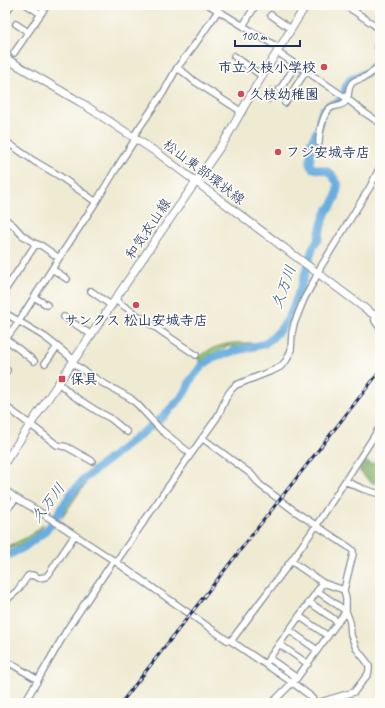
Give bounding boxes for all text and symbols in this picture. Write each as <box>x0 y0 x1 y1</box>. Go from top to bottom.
scale bar <box>235 22 300 48</box>
text: 100 m <box>241 28 268 44</box>
place label: 市立久枝小学校 <box>218 59 316 76</box>
marker: 市立久枝小学校 <box>319 62 329 72</box>
place label: 久枝幼稚園 <box>249 86 319 103</box>
marker: 久枝幼稚園 <box>236 89 246 99</box>
street label: 松山東部環状線 <box>160 136 248 208</box>
place label: フジ安城寺店 <box>286 144 370 161</box>
marker: フジ安城寺店 <box>273 147 283 157</box>
street label: 和気衣山線 <box>121 195 175 263</box>
water label: 久万川 <box>267 263 301 311</box>
marker: サンクス 松山安城寺店 <box>131 300 141 310</box>
place label: サンクス 松山安城寺店 <box>64 312 208 329</box>
place label: 保具 <box>70 371 98 388</box>
marker: 保具 <box>57 374 67 384</box>
water label: 久万川 <box>27 479 69 527</box>

